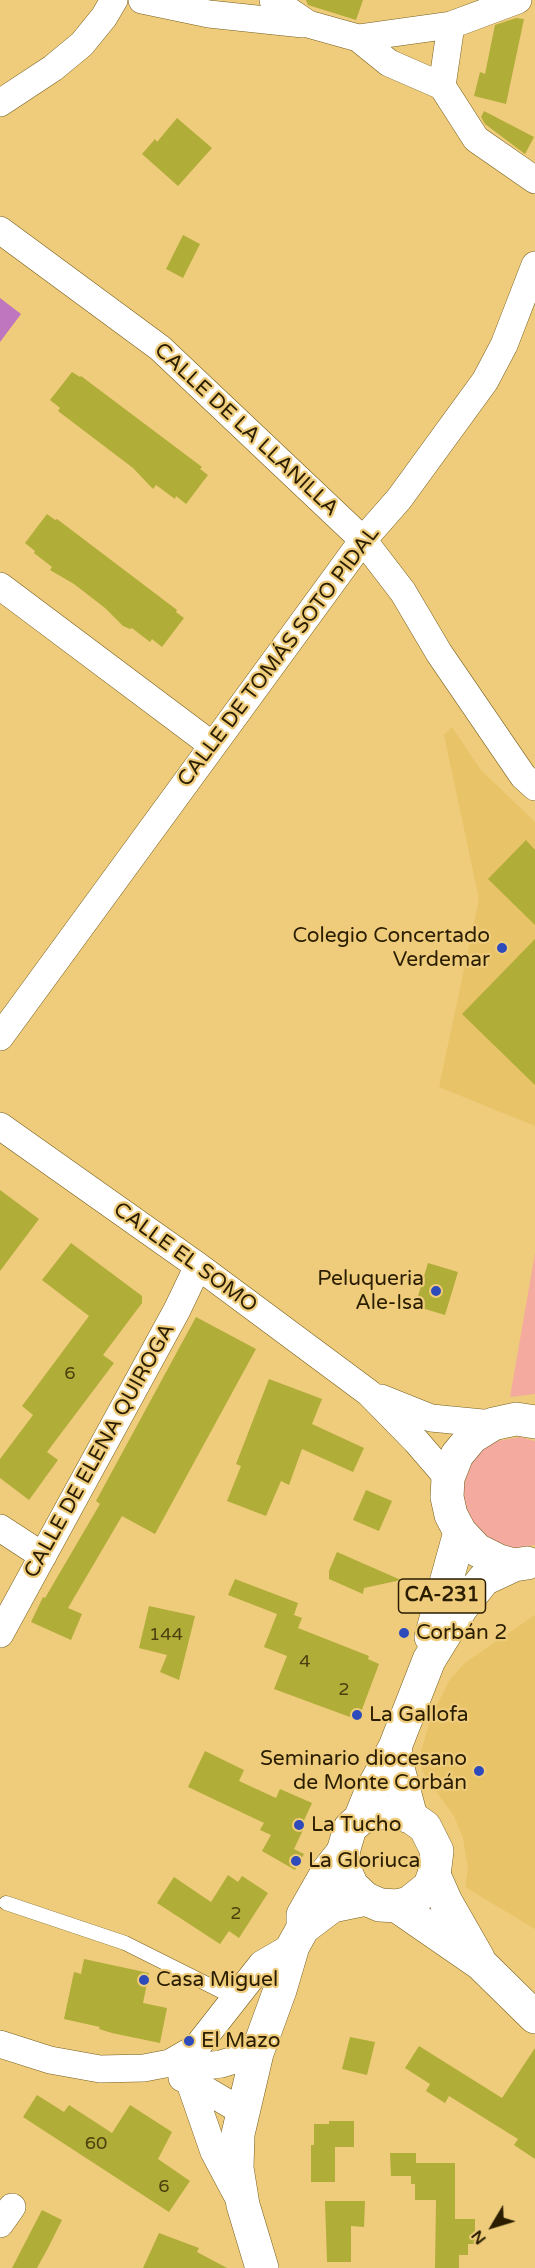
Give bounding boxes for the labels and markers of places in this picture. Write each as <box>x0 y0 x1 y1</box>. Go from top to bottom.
place label: Colegio Concertado Verdemar <box>292 923 490 973</box>
marker: Colegio Concertado Verdemar <box>495 941 509 955</box>
place label: Peluqueria Ale-Isa <box>317 1266 424 1316</box>
marker: Peluqueria Ale-Isa <box>429 1284 443 1298</box>
place label: Corbán 2 <box>416 1620 508 1646</box>
marker: Corbán 2 <box>397 1626 411 1640</box>
place label: La Gallofa <box>369 1702 469 1728</box>
marker: La Gallofa <box>350 1708 364 1722</box>
place label: Seminario diocesano de Monte Corbán <box>260 1746 467 1796</box>
marker: Seminario diocesano de Monte Corbán <box>472 1764 486 1778</box>
place label: La Tucho <box>311 1812 401 1838</box>
marker: La Tucho <box>292 1818 306 1832</box>
place label: La Gloriuca <box>308 1848 420 1874</box>
marker: La Gloriuca <box>289 1854 303 1868</box>
place label: Casa Miguel <box>156 1967 278 1993</box>
marker: Casa Miguel <box>137 1973 151 1987</box>
place label: El Mazo <box>201 2028 280 2054</box>
marker: El Mazo <box>182 2034 196 2048</box>

